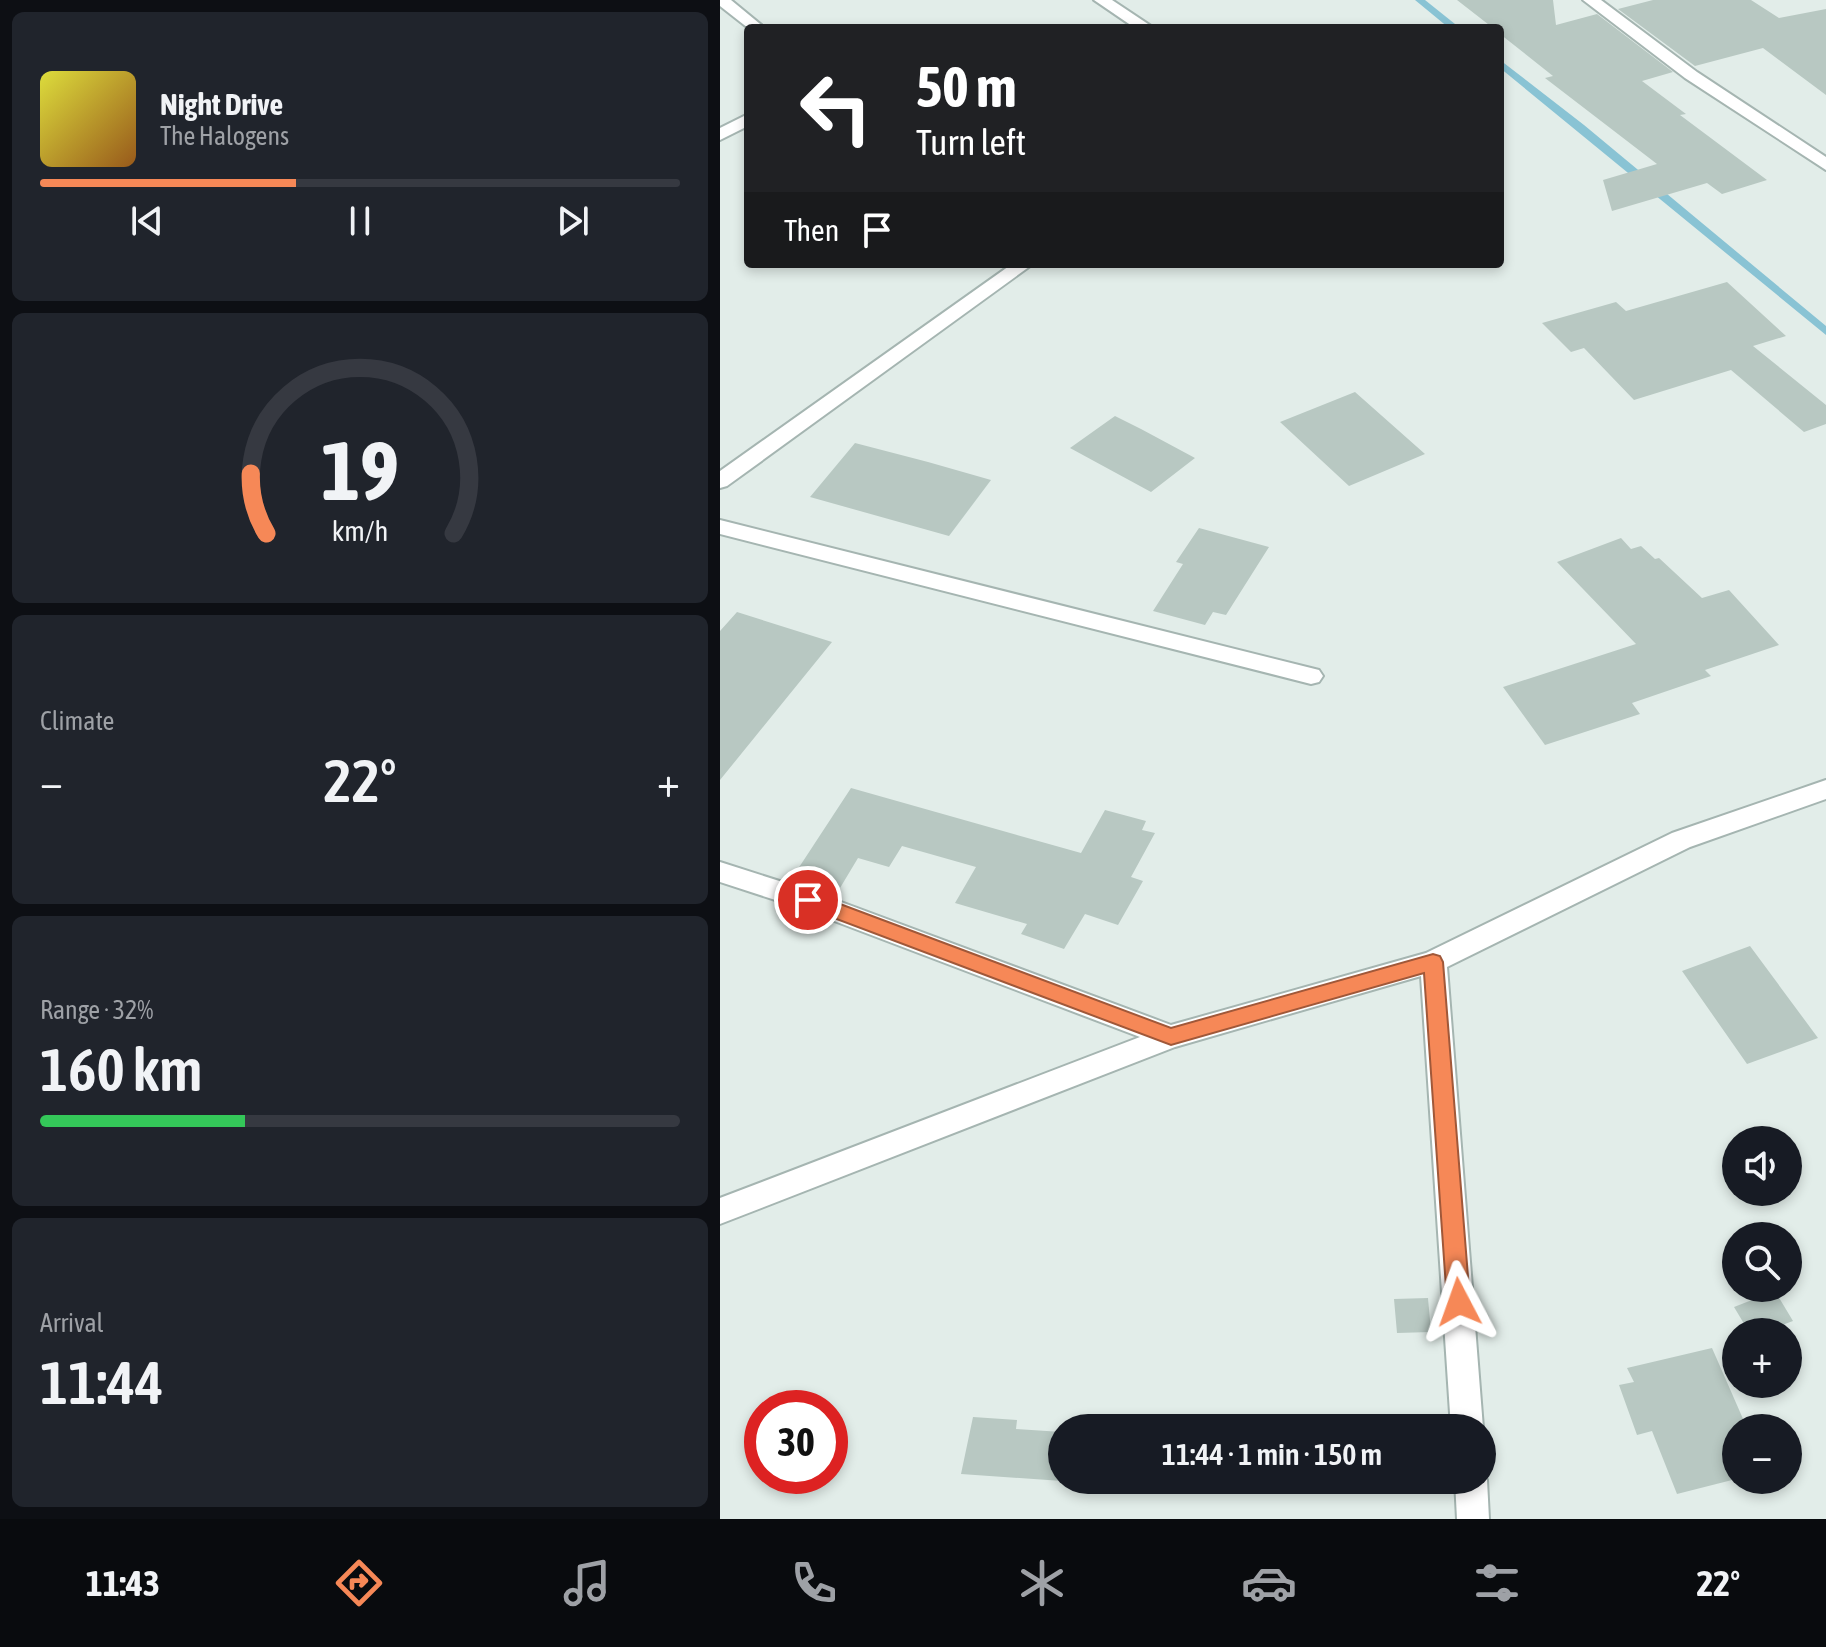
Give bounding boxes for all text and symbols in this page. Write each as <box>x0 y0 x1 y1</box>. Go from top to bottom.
text: 50 m <box>916 55 1017 119</box>
icon: left <box>784 56 888 160</box>
text: Night Drive <box>160 87 283 121</box>
text: The Halogens <box>160 121 289 151</box>
text: Turn left <box>916 121 1026 163</box>
icon: previous <box>125 199 169 243</box>
icon: pause <box>338 199 382 243</box>
icon: next <box>551 199 595 243</box>
icon: arrive <box>855 208 899 252</box>
text: Then <box>784 213 839 247</box>
text: 19 <box>321 422 399 518</box>
text: km/h <box>332 514 388 547</box>
text: Climate <box>40 706 114 736</box>
text: 22° <box>324 746 396 815</box>
text: − <box>40 756 63 806</box>
text: + <box>657 756 680 806</box>
pin <box>774 866 842 934</box>
icon: arrive <box>786 878 830 922</box>
text: Range · 32% <box>40 995 153 1025</box>
text: 160 km <box>40 1035 202 1104</box>
map controls <box>1722 1126 1802 1494</box>
button: sound <box>1722 1126 1802 1206</box>
button: search <box>1722 1222 1802 1302</box>
position arrow <box>1417 1260 1501 1344</box>
text: Arrival <box>40 1308 104 1338</box>
button: + <box>1722 1318 1802 1398</box>
text: 11:44 <box>40 1348 163 1417</box>
speed limit sign: 30 <box>744 1390 848 1494</box>
button: − <box>1722 1414 1802 1494</box>
text: 11:44 · 1 min · 150 m <box>1162 1437 1382 1471</box>
icon: directions <box>331 1555 387 1611</box>
icon: music <box>559 1555 615 1611</box>
icon: phone <box>786 1555 842 1611</box>
icon: climate <box>1014 1555 1070 1611</box>
icon: car <box>1241 1555 1297 1611</box>
icon: filters <box>1469 1555 1525 1611</box>
text: 11:43 <box>86 1562 160 1604</box>
text: 22° <box>1696 1562 1740 1604</box>

